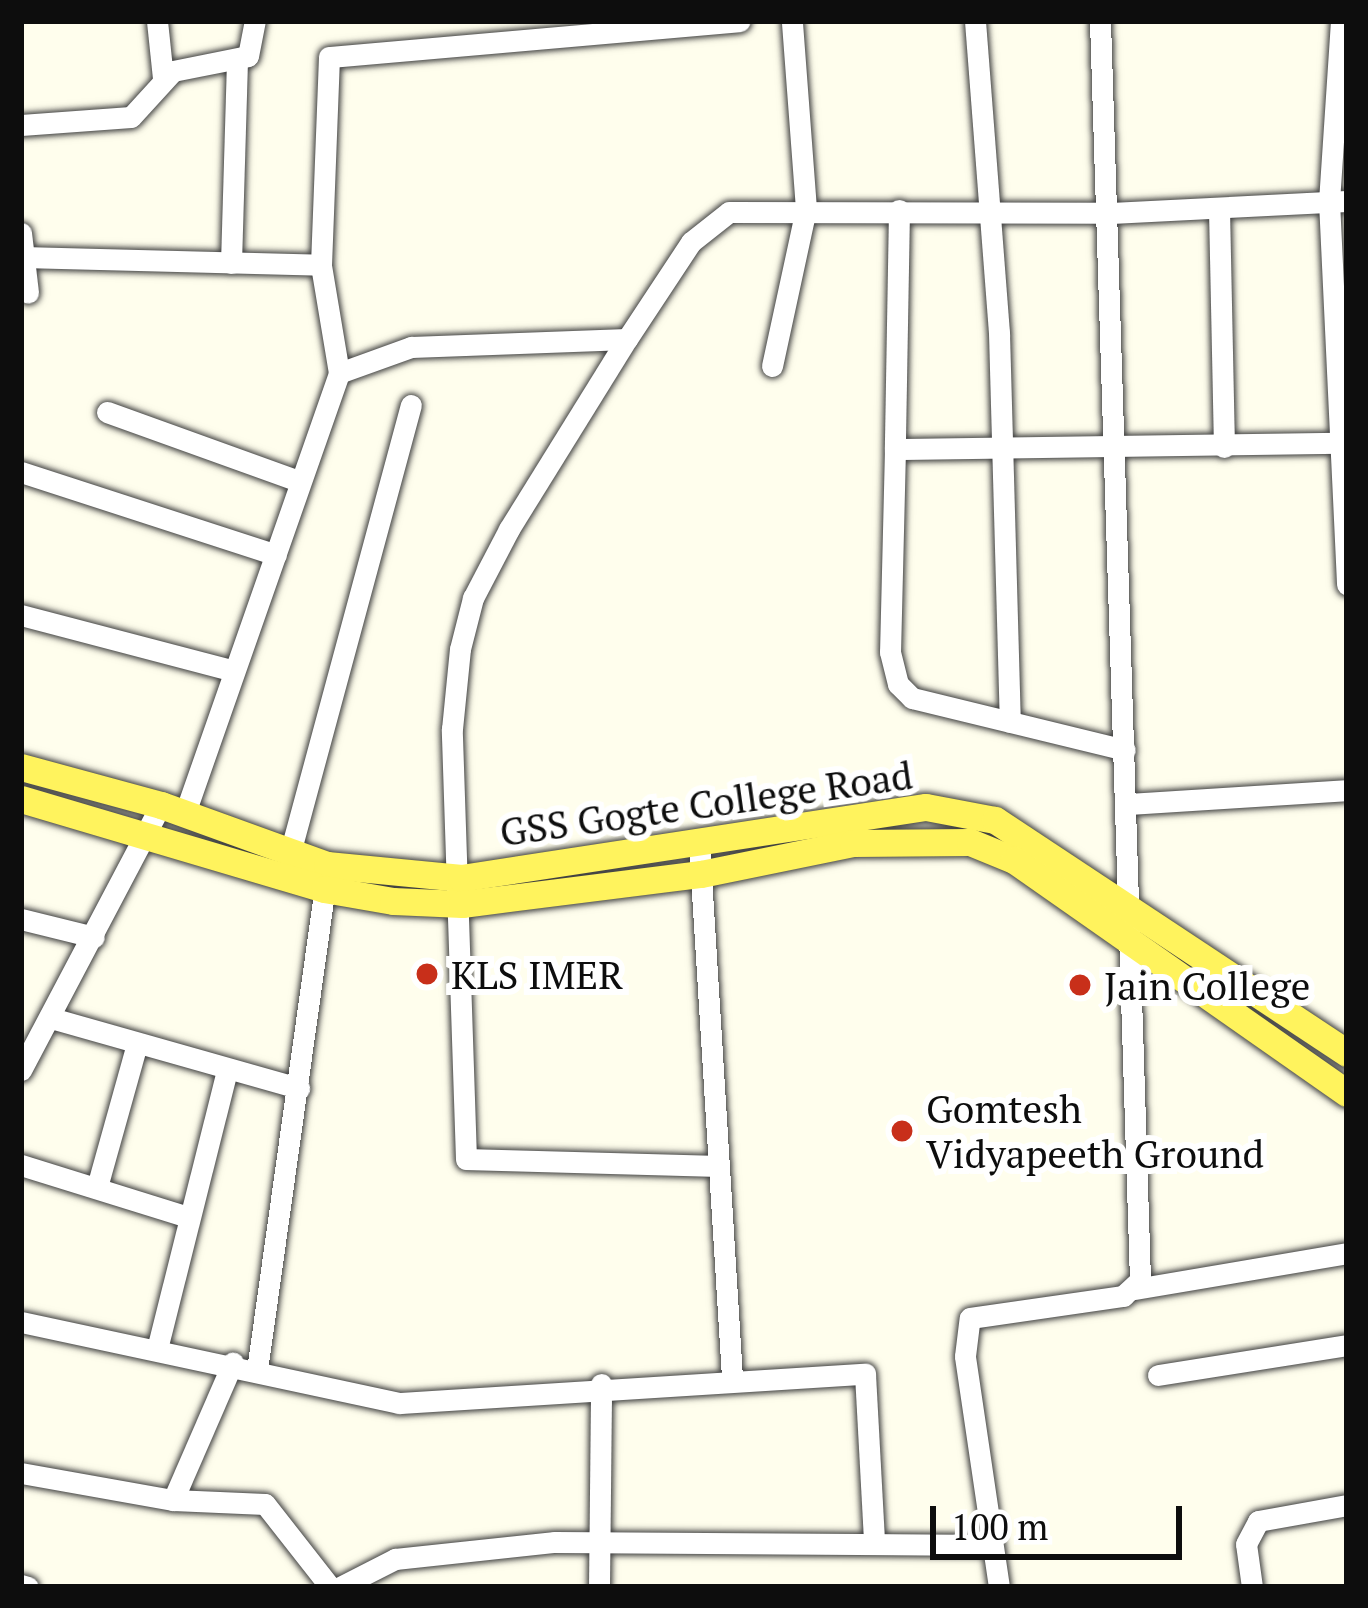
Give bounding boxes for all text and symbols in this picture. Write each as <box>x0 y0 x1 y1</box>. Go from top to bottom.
street label: GSS Gogte College Road <box>497 751 915 855</box>
place label: KLS IMER <box>451 951 623 997</box>
marker: KLS IMER <box>414 961 440 987</box>
place label: Jain College <box>1104 962 1310 1008</box>
marker: Jain College <box>1067 972 1093 998</box>
place label: Gomtesh Vidyapeeth Ground <box>926 1086 1264 1177</box>
marker: Gomtesh Vidyapeeth Ground <box>889 1118 915 1144</box>
scale bar <box>936 1482 1188 1556</box>
text: 100 m <box>951 1503 1048 1550</box>

